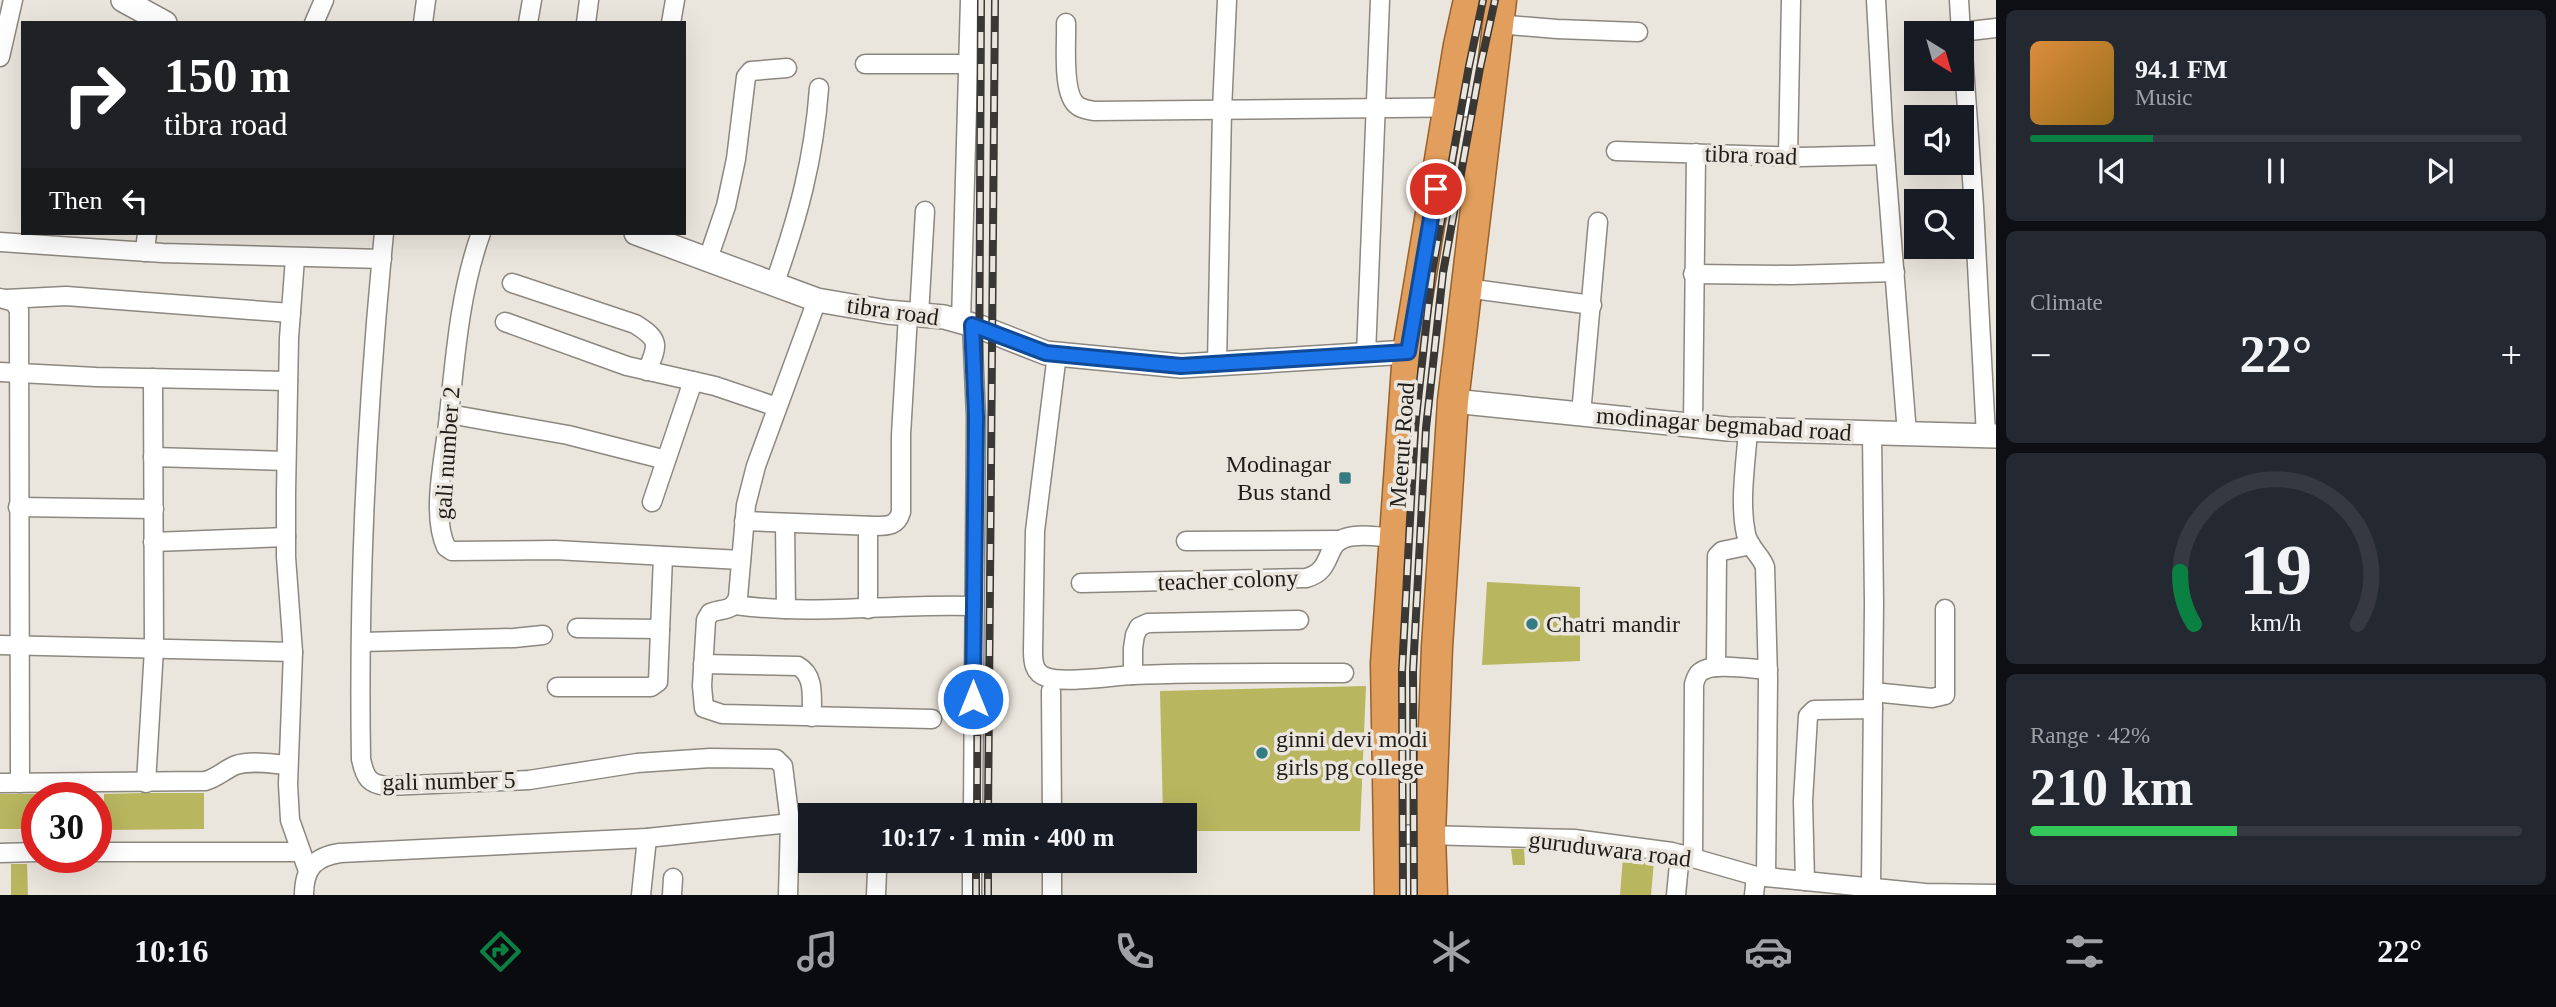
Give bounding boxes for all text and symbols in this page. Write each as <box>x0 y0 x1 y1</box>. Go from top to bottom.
north arrow <box>1904 21 1974 91</box>
map controls <box>1904 21 1974 259</box>
text: 150 m <box>164 48 291 103</box>
icon: right <box>49 49 140 140</box>
text: 94.1 FM <box>2135 55 2227 84</box>
text: Music <box>2135 85 2193 110</box>
button: sound <box>1904 105 1974 175</box>
text: tibra road <box>164 106 288 142</box>
street label: tibra road <box>1704 140 1798 170</box>
icon: previous <box>2093 152 2131 190</box>
icon: pause <box>2257 152 2295 190</box>
icon: next <box>2421 152 2459 190</box>
pin <box>1406 159 1466 219</box>
icon: arrive <box>1417 170 1455 208</box>
icon: left <box>116 182 154 220</box>
text: Then <box>49 186 102 215</box>
button: search <box>1904 189 1974 259</box>
text: Climate <box>2030 290 2103 315</box>
street label: tibra road <box>845 292 941 330</box>
text: 22° <box>2240 326 2312 383</box>
text: − <box>2030 334 2051 376</box>
text: + <box>2501 334 2522 376</box>
street label: Meerut Road <box>1385 381 1419 509</box>
street label: gali number 2 <box>429 386 465 520</box>
street label: modinagar begmabad road <box>1595 402 1853 446</box>
place label: Modinagar Bus stand <box>1226 451 1331 505</box>
marker: Modinagar Bus stand <box>1337 470 1353 486</box>
text: 19 <box>2240 530 2312 611</box>
street label: teacher colony <box>1157 565 1299 595</box>
text: km/h <box>2250 609 2302 636</box>
place label: Chatri mandir <box>1546 611 1680 637</box>
marker: Chatri mandir <box>1524 616 1540 632</box>
position arrow <box>936 662 1010 736</box>
text: Range · 42% <box>2030 723 2150 748</box>
place label: ginni devi modi girls pg college <box>1276 726 1428 780</box>
marker: ginni devi modi girls pg college <box>1254 745 1270 761</box>
text: 210 km <box>2030 759 2193 816</box>
street label: gali number 5 <box>382 767 516 795</box>
speed limit sign: 30 <box>21 782 112 873</box>
text: 10:17 · 1 min · 400 m <box>881 823 1115 852</box>
street label: guruduwara road <box>1527 826 1693 872</box>
icon: directions <box>476 927 525 976</box>
icon: music <box>793 927 842 976</box>
icon: phone <box>1110 927 1159 976</box>
icon: climate <box>1427 927 1476 976</box>
icon: car <box>1744 927 1793 976</box>
icon: filters <box>2060 927 2109 976</box>
text: 10:16 <box>134 933 209 969</box>
text: 22° <box>2377 933 2422 969</box>

